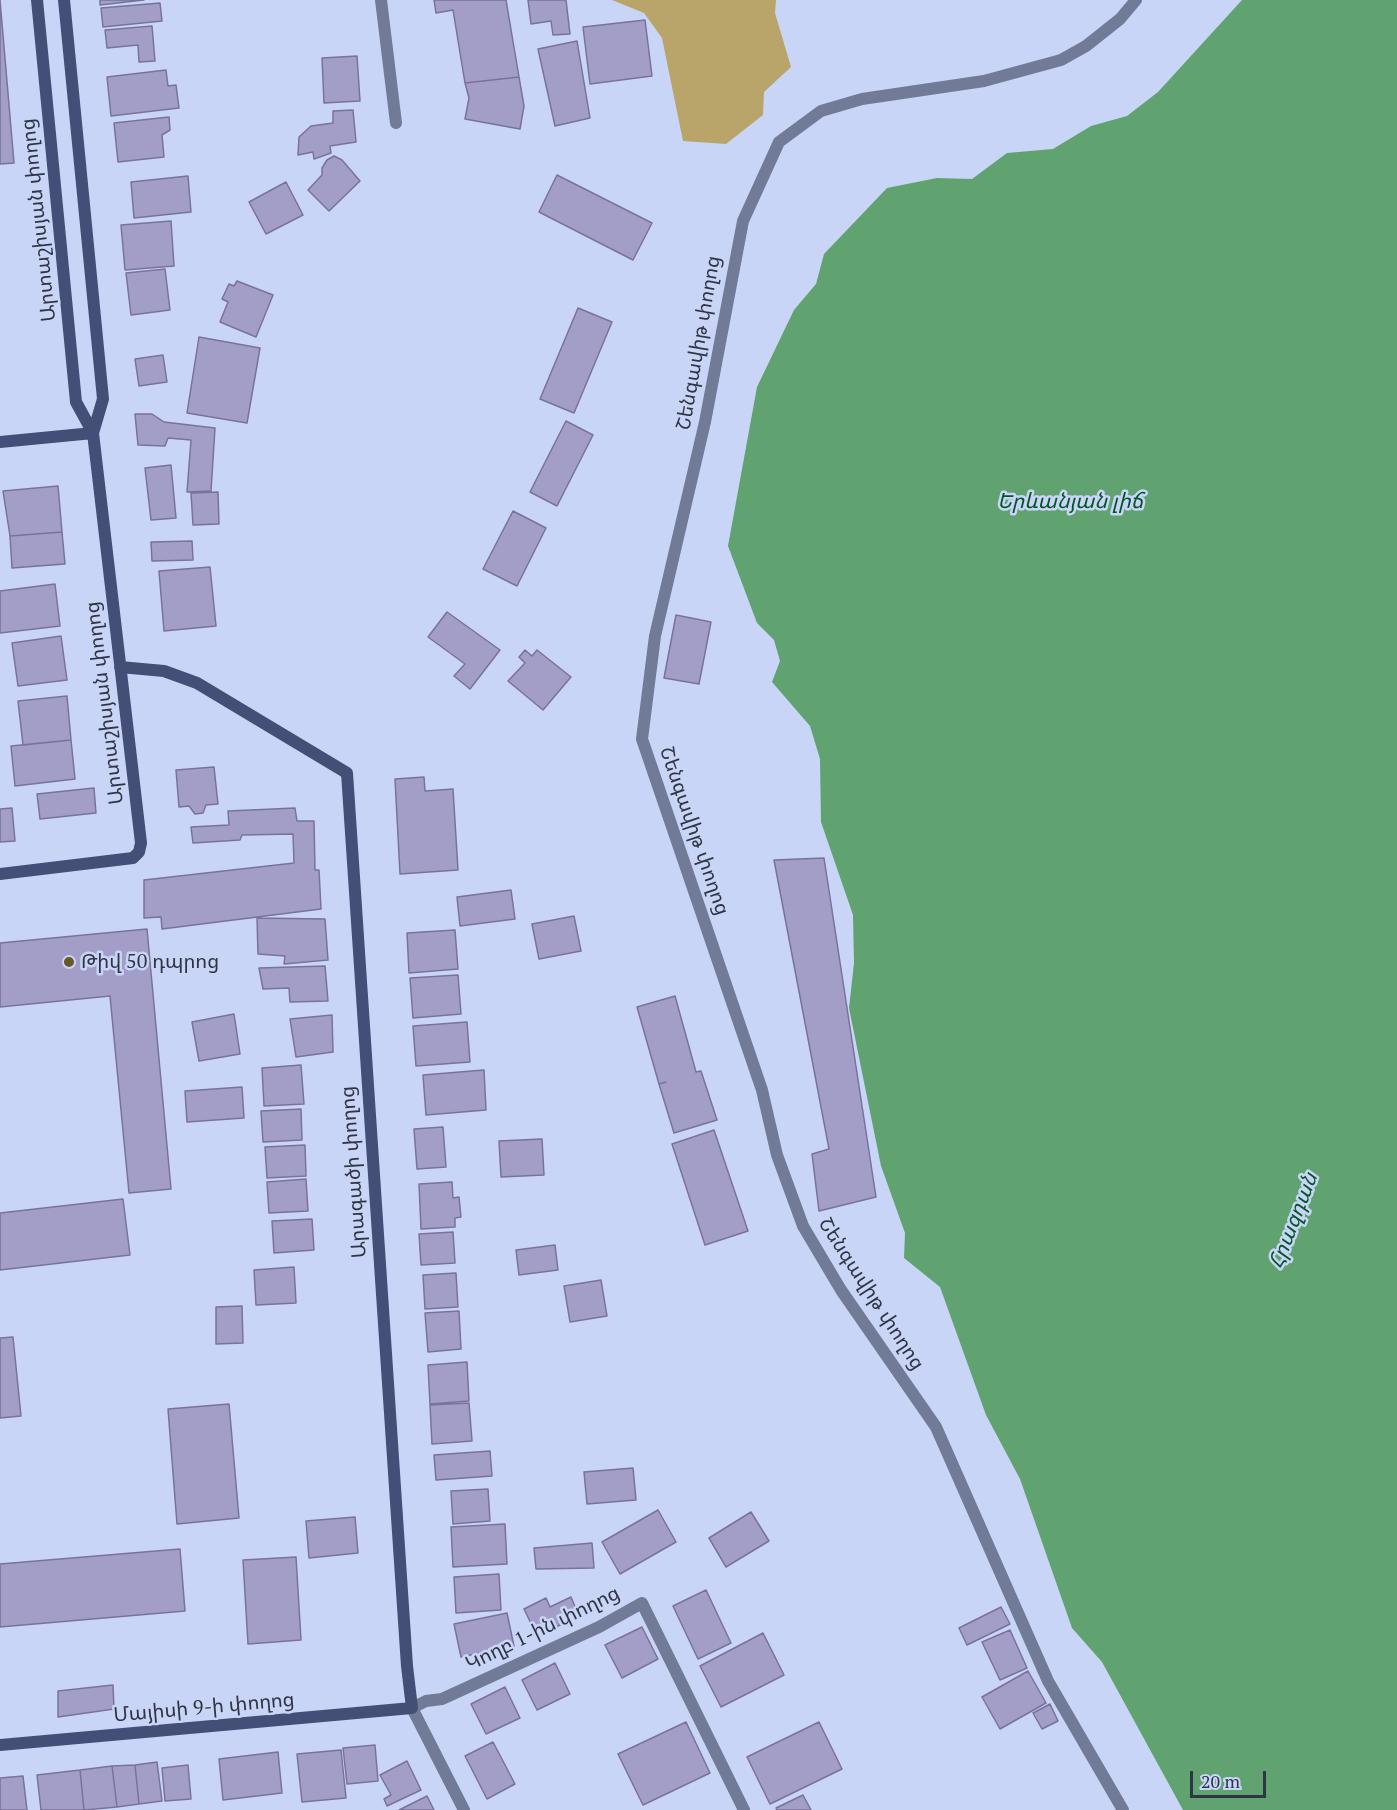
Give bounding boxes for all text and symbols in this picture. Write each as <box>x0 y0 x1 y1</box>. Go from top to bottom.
street label: Արտաշիսյան փողոց <box>16 117 62 323</box>
street label: Շենգավիթ փողոց <box>672 254 726 432</box>
water label: Երևանյան լիճ <box>997 489 1143 515</box>
street label: Արտաշիսյան փողոց <box>81 600 129 806</box>
street label: Շենգավիթ փողոց <box>654 744 734 918</box>
place label: Թիվ 50 դպրոց <box>81 950 219 974</box>
marker: Թիվ 50 դպրոց <box>62 955 76 969</box>
street label: Արագածի փողոց <box>336 1085 372 1259</box>
water label: Հրազդան <box>1264 1170 1324 1272</box>
street label: Շենգավիթ փողոց <box>813 1213 929 1375</box>
street label: Կողբ 1-ին փողոց <box>462 1581 624 1677</box>
street label: Մայիսի 9-ի փողոց <box>112 1688 296 1728</box>
scale bar <box>1193 1759 1270 1797</box>
text: 20 m <box>1201 1769 1240 1793</box>

